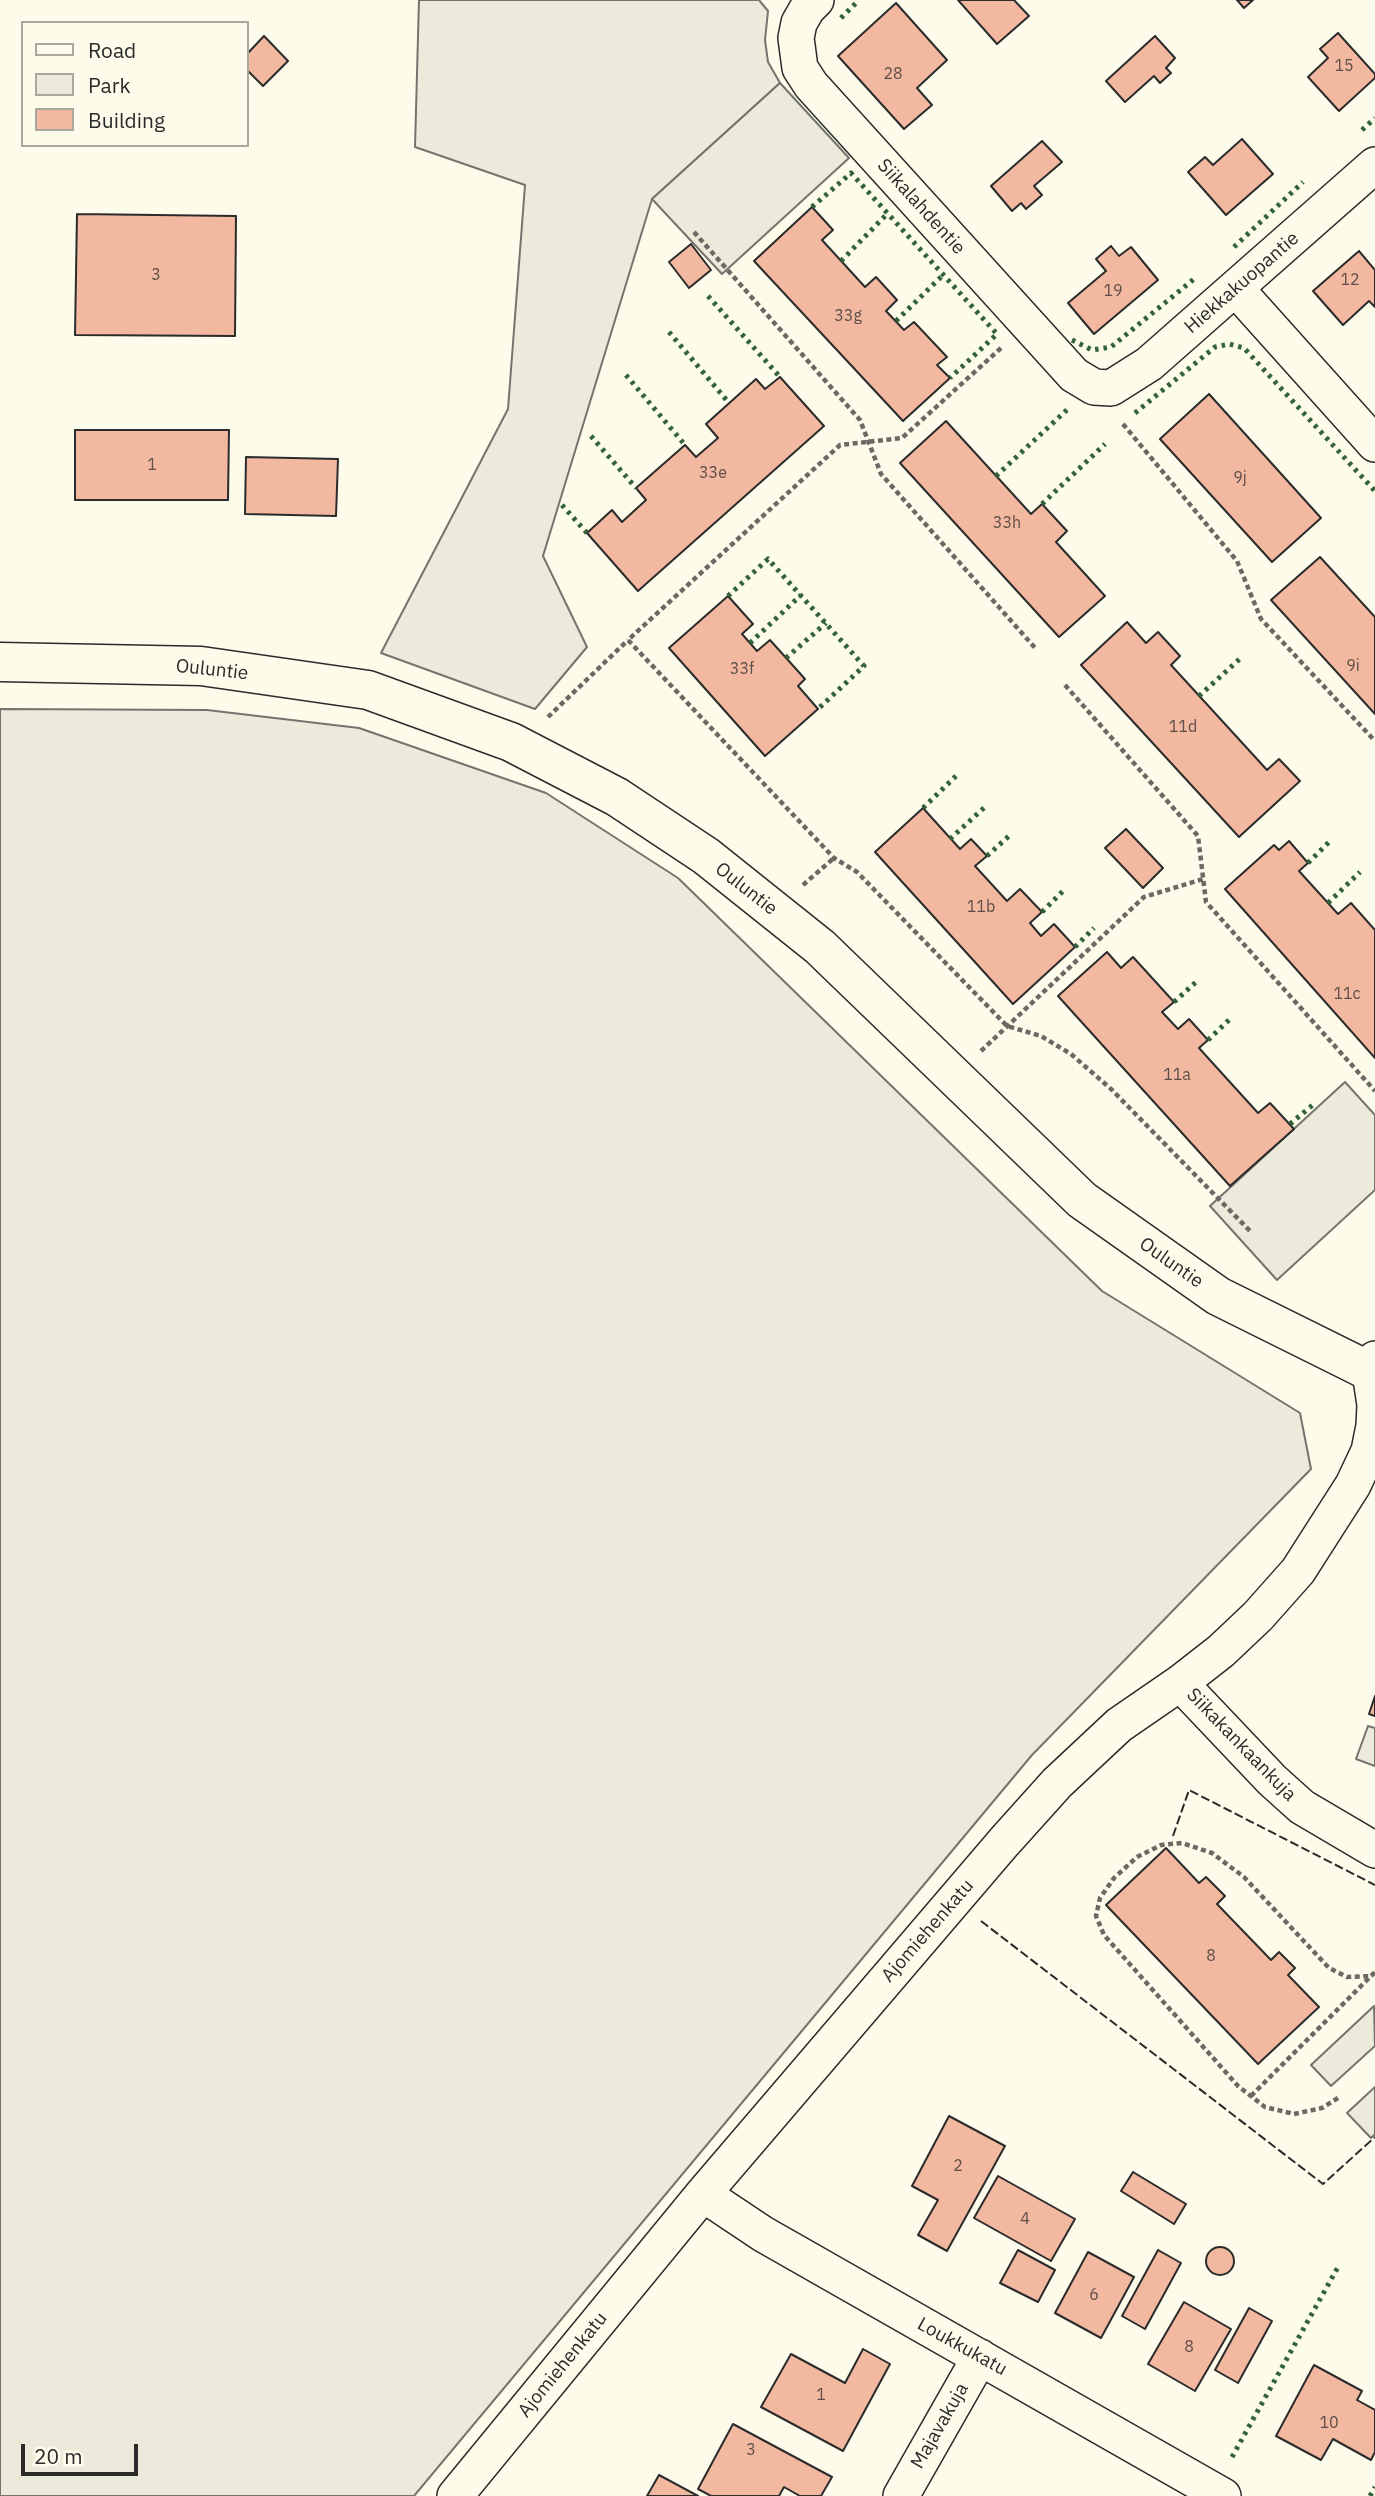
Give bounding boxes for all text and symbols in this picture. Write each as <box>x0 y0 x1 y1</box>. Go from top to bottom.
legend <box>21 21 248 147</box>
text: Road <box>88 36 136 64</box>
house number: 15 <box>1334 56 1354 76</box>
house number: 28 <box>883 64 903 84</box>
text: Park <box>88 71 131 99</box>
text: Building <box>88 106 165 134</box>
street label: Siikalahdentie <box>872 154 970 260</box>
street label: Hiekkakuopantie <box>1180 227 1304 339</box>
house number: 3 <box>151 265 161 285</box>
house number: 12 <box>1340 270 1360 290</box>
house number: 19 <box>1103 281 1123 301</box>
house number: 33g <box>834 306 862 326</box>
house number: 1 <box>147 455 157 475</box>
house number: 33e <box>699 463 727 483</box>
house number: 9j <box>1233 468 1247 488</box>
house number: 33h <box>993 513 1021 533</box>
street label: Ouluntie <box>175 655 249 685</box>
house number: 9i <box>1346 656 1360 676</box>
house number: 33f <box>730 659 754 679</box>
house number: 11d <box>1169 717 1197 737</box>
street label: Ouluntie <box>710 858 782 920</box>
house number: 11b <box>967 897 995 917</box>
house number: 11c <box>1333 984 1361 1004</box>
house number: 11a <box>1163 1065 1191 1085</box>
street label: Ouluntie <box>1135 1233 1207 1293</box>
street label: Siikakankaankuja <box>1181 1684 1301 1806</box>
street label: Ajomiehenkatu <box>877 1875 979 1987</box>
house number: 8 <box>1206 1946 1216 1966</box>
house number: 2 <box>953 2156 963 2176</box>
house number: 4 <box>1020 2209 1030 2229</box>
house number: 6 <box>1089 2285 1099 2305</box>
street label: Ajomiehenkatu <box>514 2308 612 2422</box>
street label: Loukkukatu <box>913 2313 1011 2381</box>
house number: 8 <box>1184 2337 1194 2357</box>
street label: Majavakuja <box>906 2379 974 2473</box>
house number: 1 <box>816 2385 826 2405</box>
house number: 10 <box>1319 2413 1339 2433</box>
scale bar <box>24 2430 142 2474</box>
house number: 3 <box>746 2440 756 2460</box>
text: 20 m <box>34 2442 83 2470</box>

